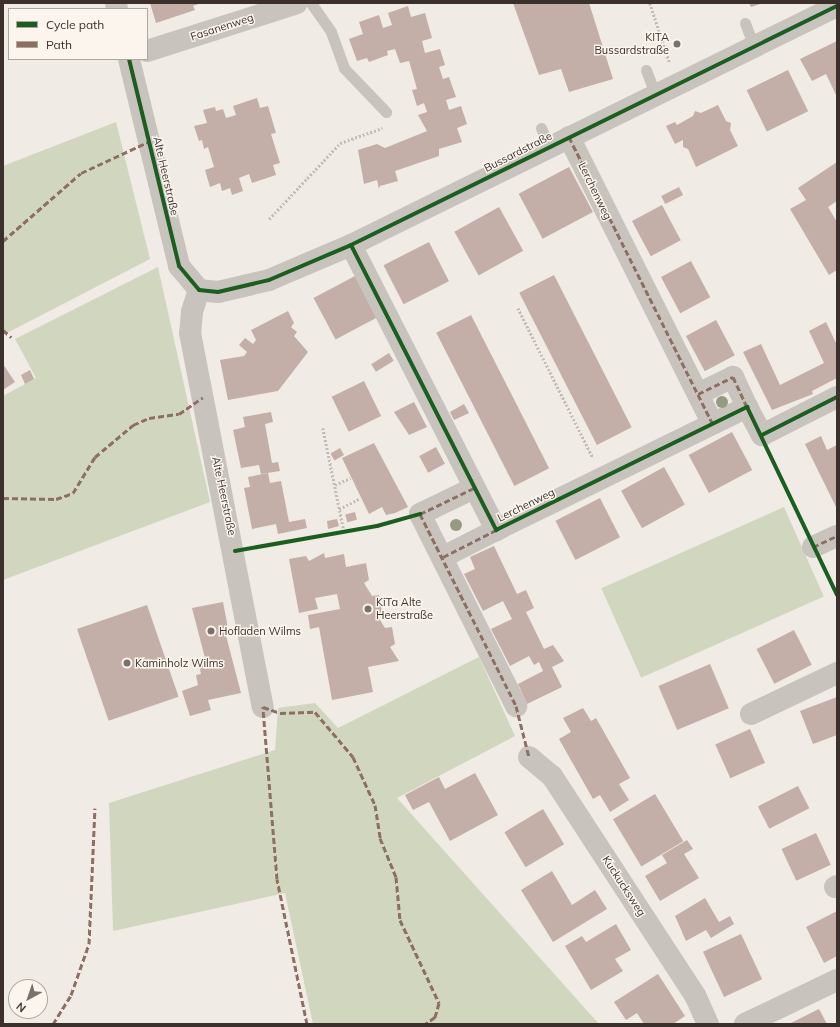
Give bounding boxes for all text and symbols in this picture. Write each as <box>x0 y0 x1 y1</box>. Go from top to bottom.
legend <box>8 8 148 60</box>
street label: Fasanenweg <box>189 11 255 43</box>
text: Cycle path <box>46 17 104 32</box>
place label: KITA Bussardstraße <box>594 31 669 57</box>
text: Path <box>46 37 72 52</box>
marker: KITA Bussardstraße <box>672 39 682 49</box>
street label: Bussardstraße <box>482 129 554 175</box>
street label: Alte Heerstraße <box>151 135 181 217</box>
street label: Lerchenweg <box>575 160 615 222</box>
street label: Alte Heerstraße <box>209 455 239 537</box>
street label: Lerchenweg <box>495 485 557 525</box>
place label: KiTa Alte Heerstraße <box>376 596 433 622</box>
marker: KiTa Alte Heerstraße <box>363 604 373 614</box>
place label: Hofladen Wilms <box>219 624 301 638</box>
marker: Hofladen Wilms <box>206 626 216 636</box>
place label: Kaminholz Wilms <box>135 656 224 670</box>
marker: Kaminholz Wilms <box>122 658 132 668</box>
street label: Kuckucksweg <box>600 853 648 919</box>
north arrow <box>8 979 48 1019</box>
text: N <box>13 999 29 1015</box>

